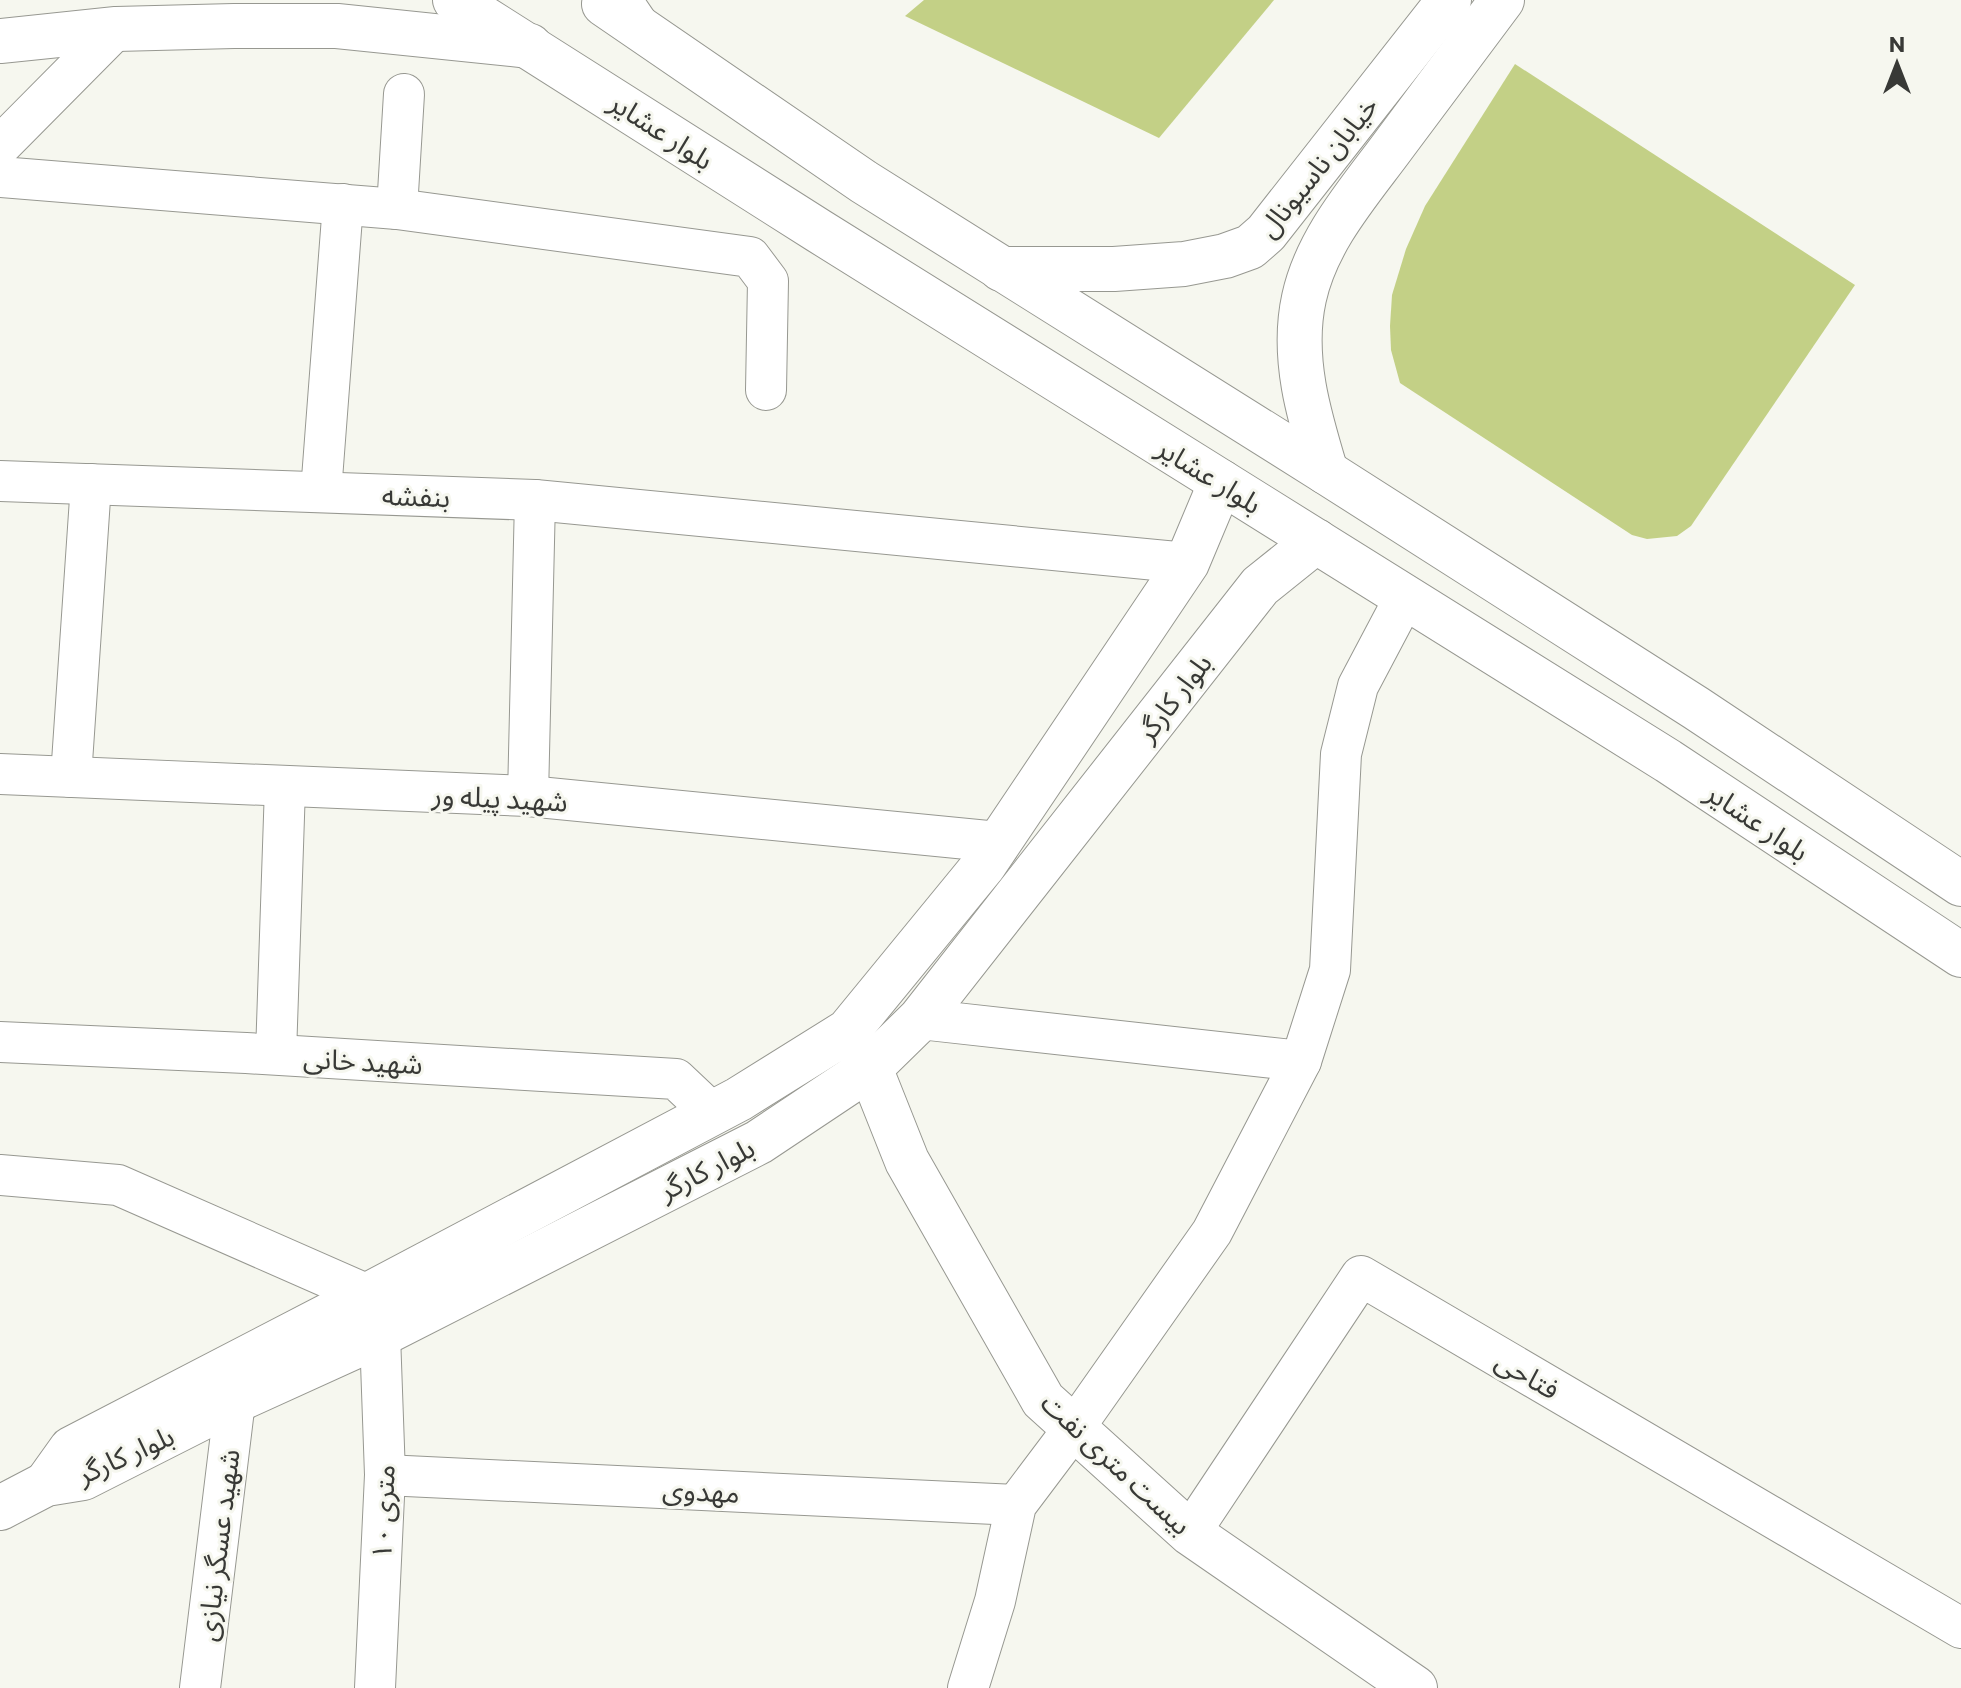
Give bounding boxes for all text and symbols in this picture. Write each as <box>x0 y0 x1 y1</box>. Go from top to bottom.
north arrow <box>1857 24 1937 104</box>
text: N <box>1889 30 1905 57</box>
street label: بلوار عشایر <box>602 83 720 177</box>
street label: خیابان ناسیونال <box>1250 89 1385 244</box>
street label: بلوار عشایر <box>1150 429 1269 521</box>
street label: بنفشه <box>381 477 451 513</box>
street label: بلوار کارگر <box>1127 646 1219 749</box>
street label: بلوار عشایر <box>1699 774 1816 869</box>
street label: شهید پیله ور <box>430 776 569 820</box>
street label: شهید خانی <box>302 1040 424 1081</box>
street label: بلوار کارگر <box>652 1129 760 1208</box>
street label: فتاحی <box>1489 1342 1566 1407</box>
street label: بیست متری نفت <box>1034 1385 1199 1542</box>
street label: بلوار کارگر <box>70 1418 179 1492</box>
street label: شهید عسگر نیازی <box>188 1447 247 1643</box>
street label: ۱۰ متری <box>363 1464 402 1560</box>
street label: مهدوی <box>661 1471 741 1510</box>

